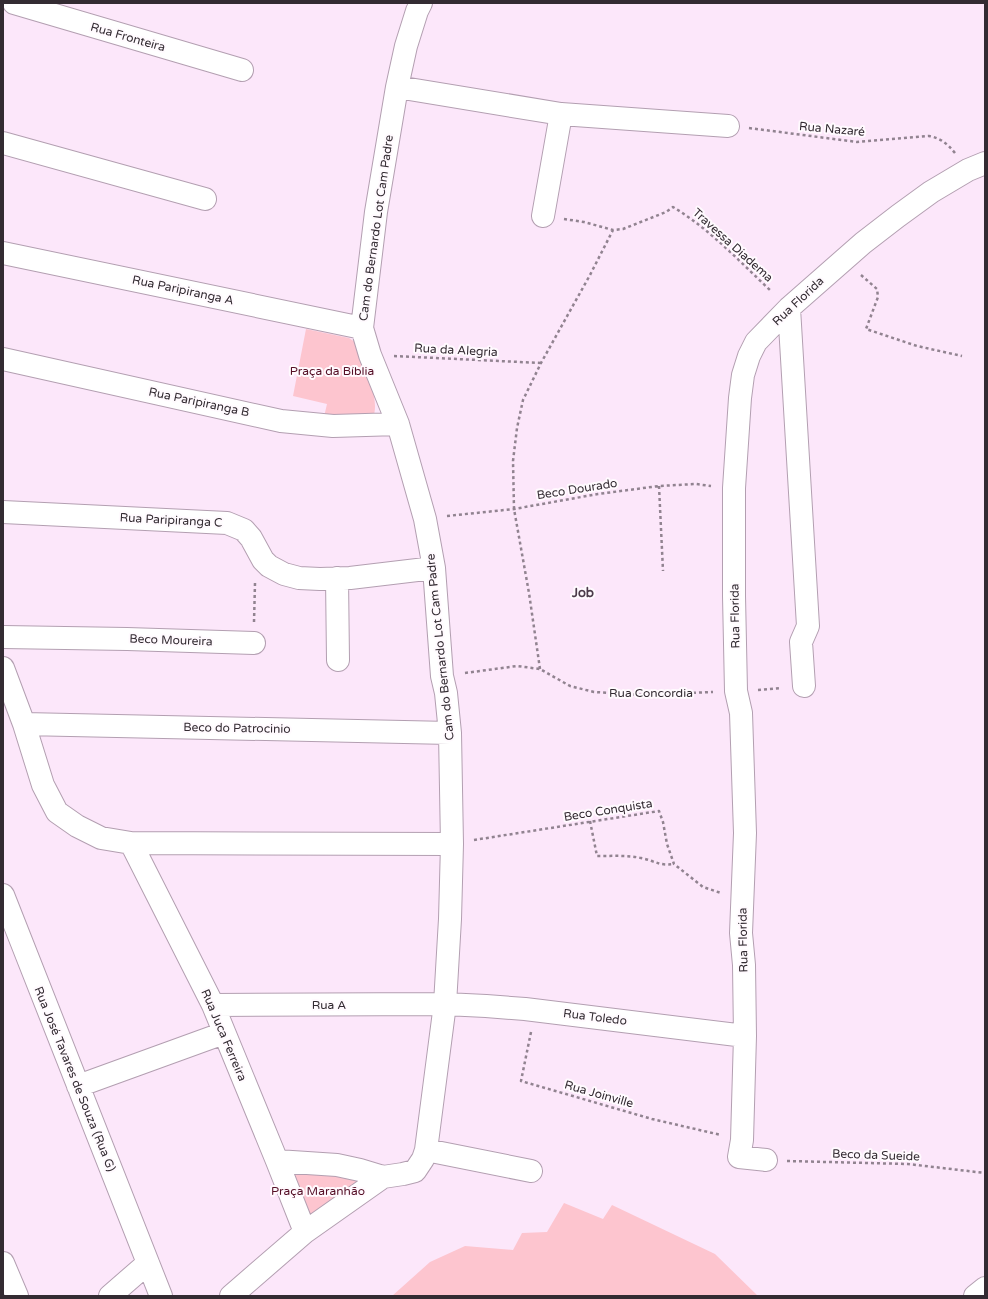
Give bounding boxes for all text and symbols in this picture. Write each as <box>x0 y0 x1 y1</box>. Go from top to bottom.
street label: Rua Fronteira <box>89 20 167 54</box>
street label: Rua Nazaré <box>798 119 866 139</box>
street label: Cam do Bernardo Lot Cam Padre <box>356 134 396 322</box>
street label: Travessa Diadema <box>690 205 776 285</box>
street label: Rua Paripiranga A <box>131 272 235 308</box>
street label: Rua Florida <box>769 274 827 328</box>
street label: Rua da Alegria <box>414 341 498 359</box>
park label: Praça da Bíblia <box>290 364 374 378</box>
street label: Rua Paripiranga B <box>147 384 251 420</box>
street label: Beco Dourado <box>536 476 618 502</box>
street label: Rua Paripiranga C <box>119 510 223 530</box>
street label: Cam do Bernardo Lot Cam Padre <box>423 553 457 741</box>
street label: Rua Florida <box>727 583 743 649</box>
district label: Job <box>571 585 594 601</box>
street label: Beco Moureira <box>129 632 213 648</box>
street label: Rua Concordia <box>609 686 693 700</box>
street label: Beco do Patrocinio <box>183 720 291 736</box>
street label: Beco Conquista <box>563 796 653 824</box>
street label: Rua Florida <box>735 907 751 973</box>
street label: Rua José Tavares de Souza (Rua G) <box>31 984 119 1174</box>
street label: Rua Juca Ferreira <box>198 987 250 1083</box>
street label: Rua A <box>312 998 346 1012</box>
street label: Rua Toledo <box>562 1006 628 1028</box>
street label: Rua Joinville <box>563 1077 635 1111</box>
street label: Beco da Sueide <box>832 1146 920 1164</box>
park label: Praça Maranhão <box>271 1184 365 1198</box>

